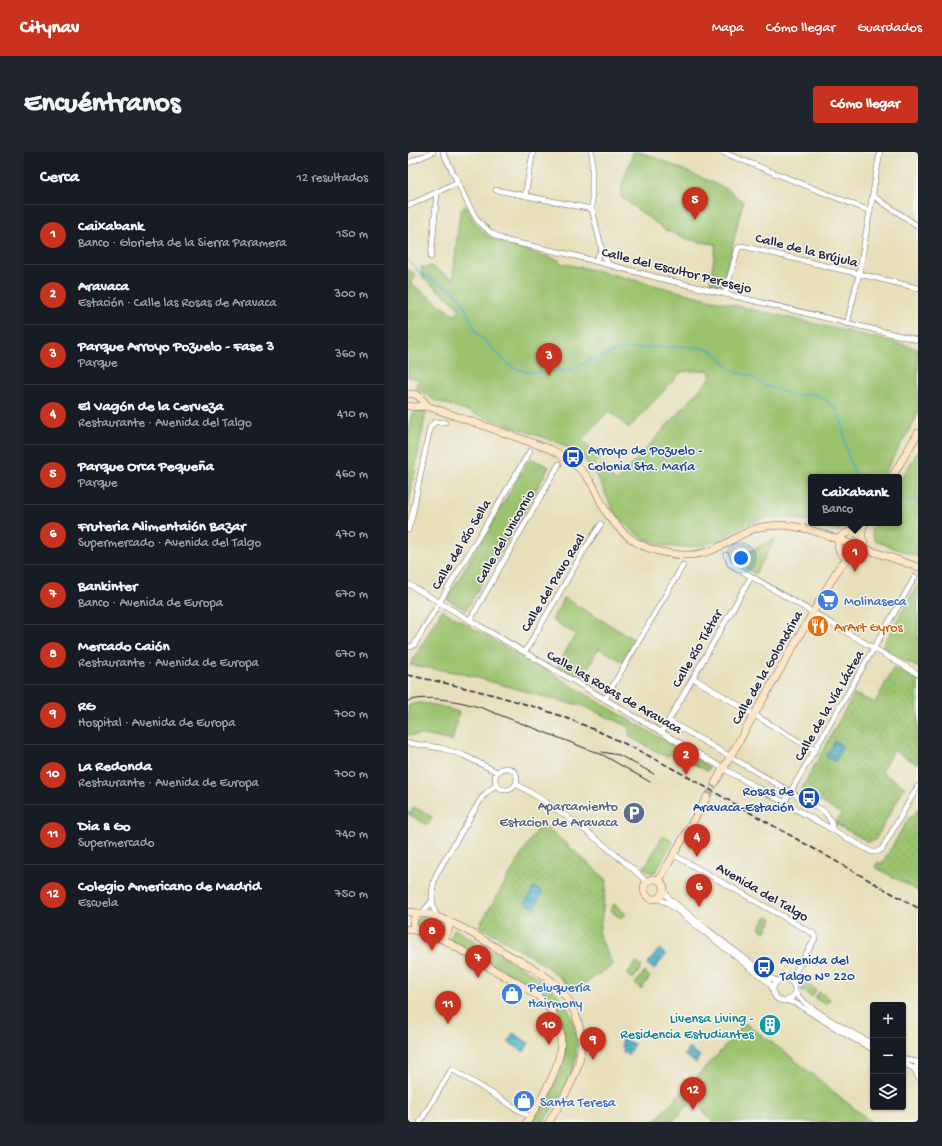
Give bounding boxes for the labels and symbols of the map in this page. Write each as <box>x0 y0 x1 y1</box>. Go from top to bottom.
pin: 5 <box>682 187 708 220</box>
street label: Calle de la Brújula <box>753 230 861 273</box>
street label: Calle del Escultor Peresejo <box>599 245 753 298</box>
pin: 3 <box>536 343 562 376</box>
place label: Arroyo de Pozuelo - Colonia Sta. María <box>588 443 703 476</box>
bus stop icon: Arroyo de Pozuelo - Colonia Sta. María <box>560 444 586 470</box>
street label: Calle del Unicornio <box>472 487 540 587</box>
street label: Calle del Río Sella <box>428 496 496 594</box>
street label: Calle del Pavo Real <box>518 531 590 635</box>
pin: 1 <box>842 539 868 572</box>
your location <box>731 548 751 568</box>
supermarket icon: Molinaseca <box>815 587 841 613</box>
place label: Molinaseca <box>844 594 908 611</box>
street label: Calle Río Tiétar <box>669 606 728 691</box>
street label: Calle de la Golondrina <box>729 607 808 728</box>
restaurant icon: ArArt Gyros <box>805 613 831 639</box>
place label: ArArt Gyros <box>834 620 903 637</box>
street label: Calle las Rosas de Aravaca <box>543 647 686 740</box>
street label: Calle de la Vía Láctea <box>791 647 869 765</box>
pin: 2 <box>673 742 699 775</box>
place label: Rosas de Aravaca-Estación <box>693 784 795 817</box>
bus stop icon: Rosas de Aravaca-Estación <box>796 785 822 811</box>
place label: Aparcamiento Estacion de Aravaca <box>499 799 619 832</box>
parking icon: Aparcamiento Estacion de Aravaca <box>621 800 647 826</box>
pin: 4 <box>684 824 710 857</box>
street label: Avenida del Talgo <box>712 860 811 927</box>
pin: 6 <box>686 874 712 907</box>
pin: 8 <box>419 918 445 951</box>
pin: 7 <box>465 945 491 978</box>
place label: Avenida del Talgo Nº 220 <box>779 953 855 986</box>
bus stop icon: Avenida del Talgo Nº 220 <box>751 954 777 980</box>
place label: Peluquería Hairmony <box>527 980 592 1013</box>
shop icon: Peluquería Hairmony <box>499 981 525 1007</box>
pin: 11 <box>435 991 461 1024</box>
place label: Livensa Living - Residencia Estudiantes <box>620 1011 755 1044</box>
pin: 10 <box>536 1012 562 1045</box>
building icon: Livensa Living - Residencia Estudiantes <box>757 1012 783 1038</box>
pin: 9 <box>580 1027 606 1060</box>
pin: 12 <box>680 1077 706 1110</box>
shop icon: Santa Teresa <box>511 1088 537 1114</box>
place label: Santa Teresa <box>540 1095 617 1112</box>

